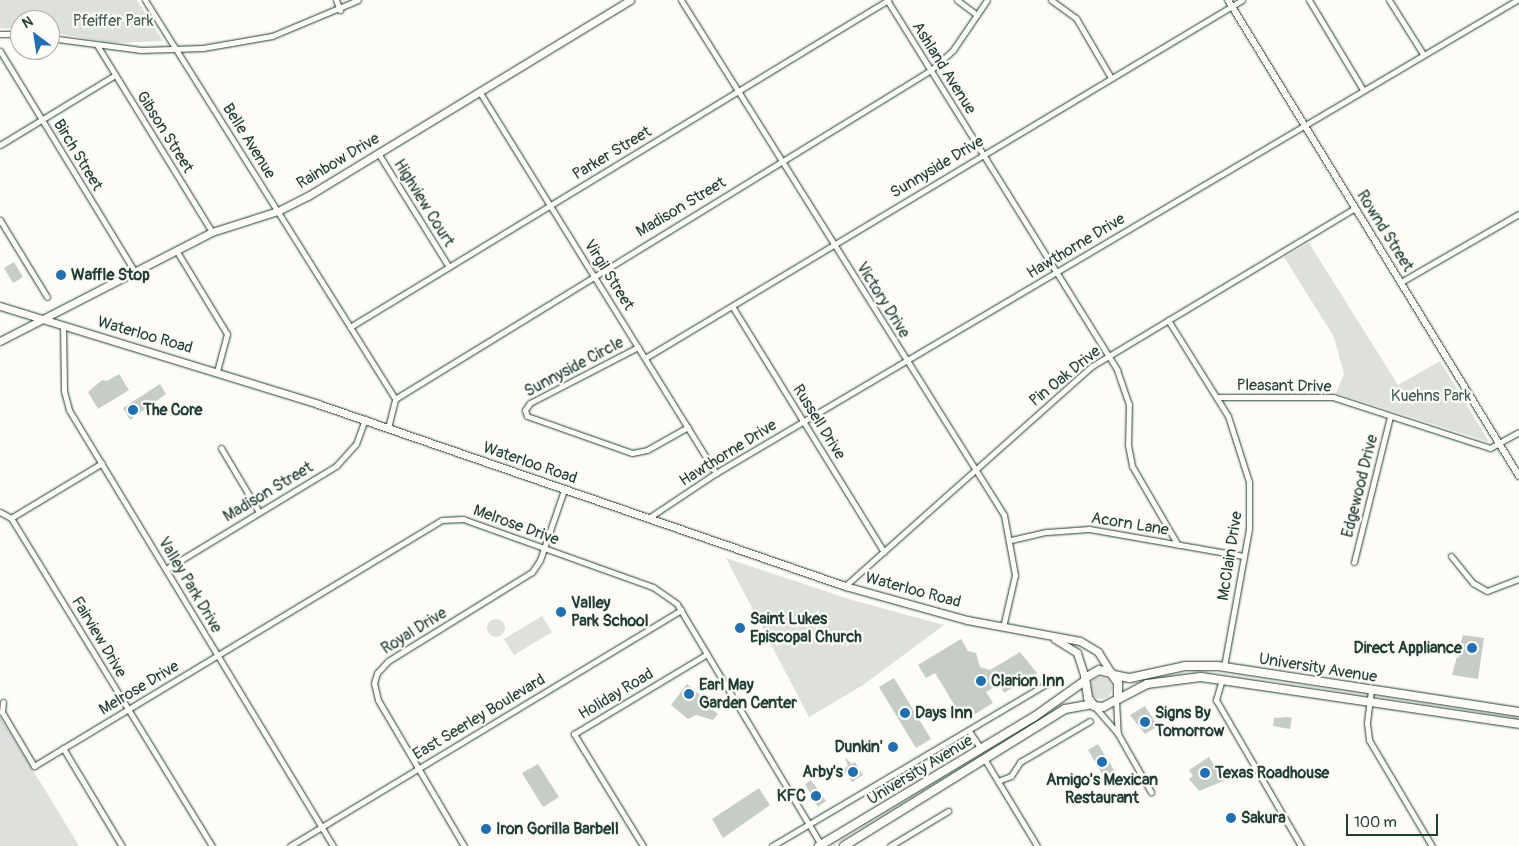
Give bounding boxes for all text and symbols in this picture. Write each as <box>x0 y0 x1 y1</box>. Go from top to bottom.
north arrow <box>10 10 60 60</box>
park label: Pfeiffer Park <box>73 11 153 31</box>
text: N <box>19 13 36 32</box>
street label: Ashland Avenue <box>908 18 980 118</box>
street label: Gibson Street <box>132 88 198 176</box>
street label: Belle Avenue <box>218 100 280 182</box>
street label: Birch Street <box>49 116 107 194</box>
street label: Parker Street <box>569 122 655 184</box>
street label: Rainbow Drive <box>293 129 383 193</box>
street label: Sunnyside Drive <box>887 132 987 202</box>
street label: Highview Court <box>389 156 459 250</box>
street label: Madison Street <box>633 173 729 241</box>
street label: Rownd Street <box>1352 187 1418 275</box>
street label: Hawthorne Drive <box>1023 209 1129 283</box>
street label: Virgil Street <box>580 236 638 314</box>
street label: Victory Drive <box>852 259 914 341</box>
place label: Waffle Stop <box>71 265 150 285</box>
marker: Waffle Stop <box>55 269 67 281</box>
street label: Waterloo Road <box>95 312 195 358</box>
street label: Sunnyside Circle <box>521 333 627 401</box>
street label: Pin Oak Drive <box>1026 341 1104 411</box>
street label: Pleasant Drive <box>1236 376 1332 396</box>
street label: Russell Drive <box>788 381 850 463</box>
park label: Kuehns Park <box>1391 386 1471 406</box>
place label: The Core <box>143 400 202 420</box>
marker: The Core <box>127 404 139 416</box>
street label: Hawthorne Drive <box>676 415 780 491</box>
street label: Edgewood Drive <box>1338 433 1382 539</box>
street label: Waterloo Road <box>480 438 580 488</box>
street label: Madison Street <box>220 458 316 526</box>
street label: Melrose Drive <box>470 501 562 549</box>
street label: Acorn Lane <box>1090 508 1170 540</box>
street label: McClain Drive <box>1213 510 1247 602</box>
street label: Valley Park Drive <box>154 534 226 636</box>
street label: Waterloo Road <box>863 568 963 612</box>
street label: Fairview Drive <box>67 593 131 681</box>
place label: Valley Park School <box>571 593 648 631</box>
street label: Royal Drive <box>378 603 450 659</box>
marker: Valley Park School <box>555 606 567 618</box>
place label: Saint Lukes Episcopal Church <box>750 609 862 647</box>
marker: Saint Lukes Episcopal Church <box>734 622 746 634</box>
place label: Direct Appliance <box>1354 638 1462 658</box>
marker: Direct Appliance <box>1466 642 1478 654</box>
street label: University Avenue <box>1257 649 1379 687</box>
street label: Melrose Drive <box>96 657 182 719</box>
street label: Holiday Road <box>575 664 657 724</box>
street label: East Seerley Boulevard <box>409 670 549 764</box>
place label: Clarion Inn <box>991 671 1064 691</box>
place label: Earl May Garden Center <box>699 675 797 713</box>
marker: Clarion Inn <box>975 675 987 687</box>
marker: Earl May Garden Center <box>683 688 695 700</box>
place label: Days Inn <box>915 703 973 723</box>
place label: Signs By Tomorrow <box>1155 703 1224 741</box>
marker: Days Inn <box>899 707 911 719</box>
marker: Signs By Tomorrow <box>1139 716 1151 728</box>
street label: University Avenue <box>864 731 976 809</box>
place label: Dunkin' <box>835 737 883 757</box>
marker: Dunkin' <box>887 741 899 753</box>
marker: Amigo's Mexican Restaurant <box>1096 756 1108 768</box>
place label: Arby's <box>802 762 843 782</box>
place label: Texas Roadhouse <box>1215 763 1329 783</box>
marker: Arby's <box>847 766 859 778</box>
marker: Texas Roadhouse <box>1199 767 1211 779</box>
place label: Amigo's Mexican Restaurant <box>1046 770 1158 808</box>
place label: KFC <box>777 786 806 806</box>
marker: KFC <box>810 790 822 802</box>
scale bar <box>1349 804 1442 836</box>
place label: Sakura <box>1241 808 1286 828</box>
marker: Sakura <box>1225 812 1237 824</box>
text: 100 m <box>1354 813 1397 832</box>
place label: Iron Gorilla Barbell <box>496 819 619 839</box>
marker: Iron Gorilla Barbell <box>480 823 492 835</box>

